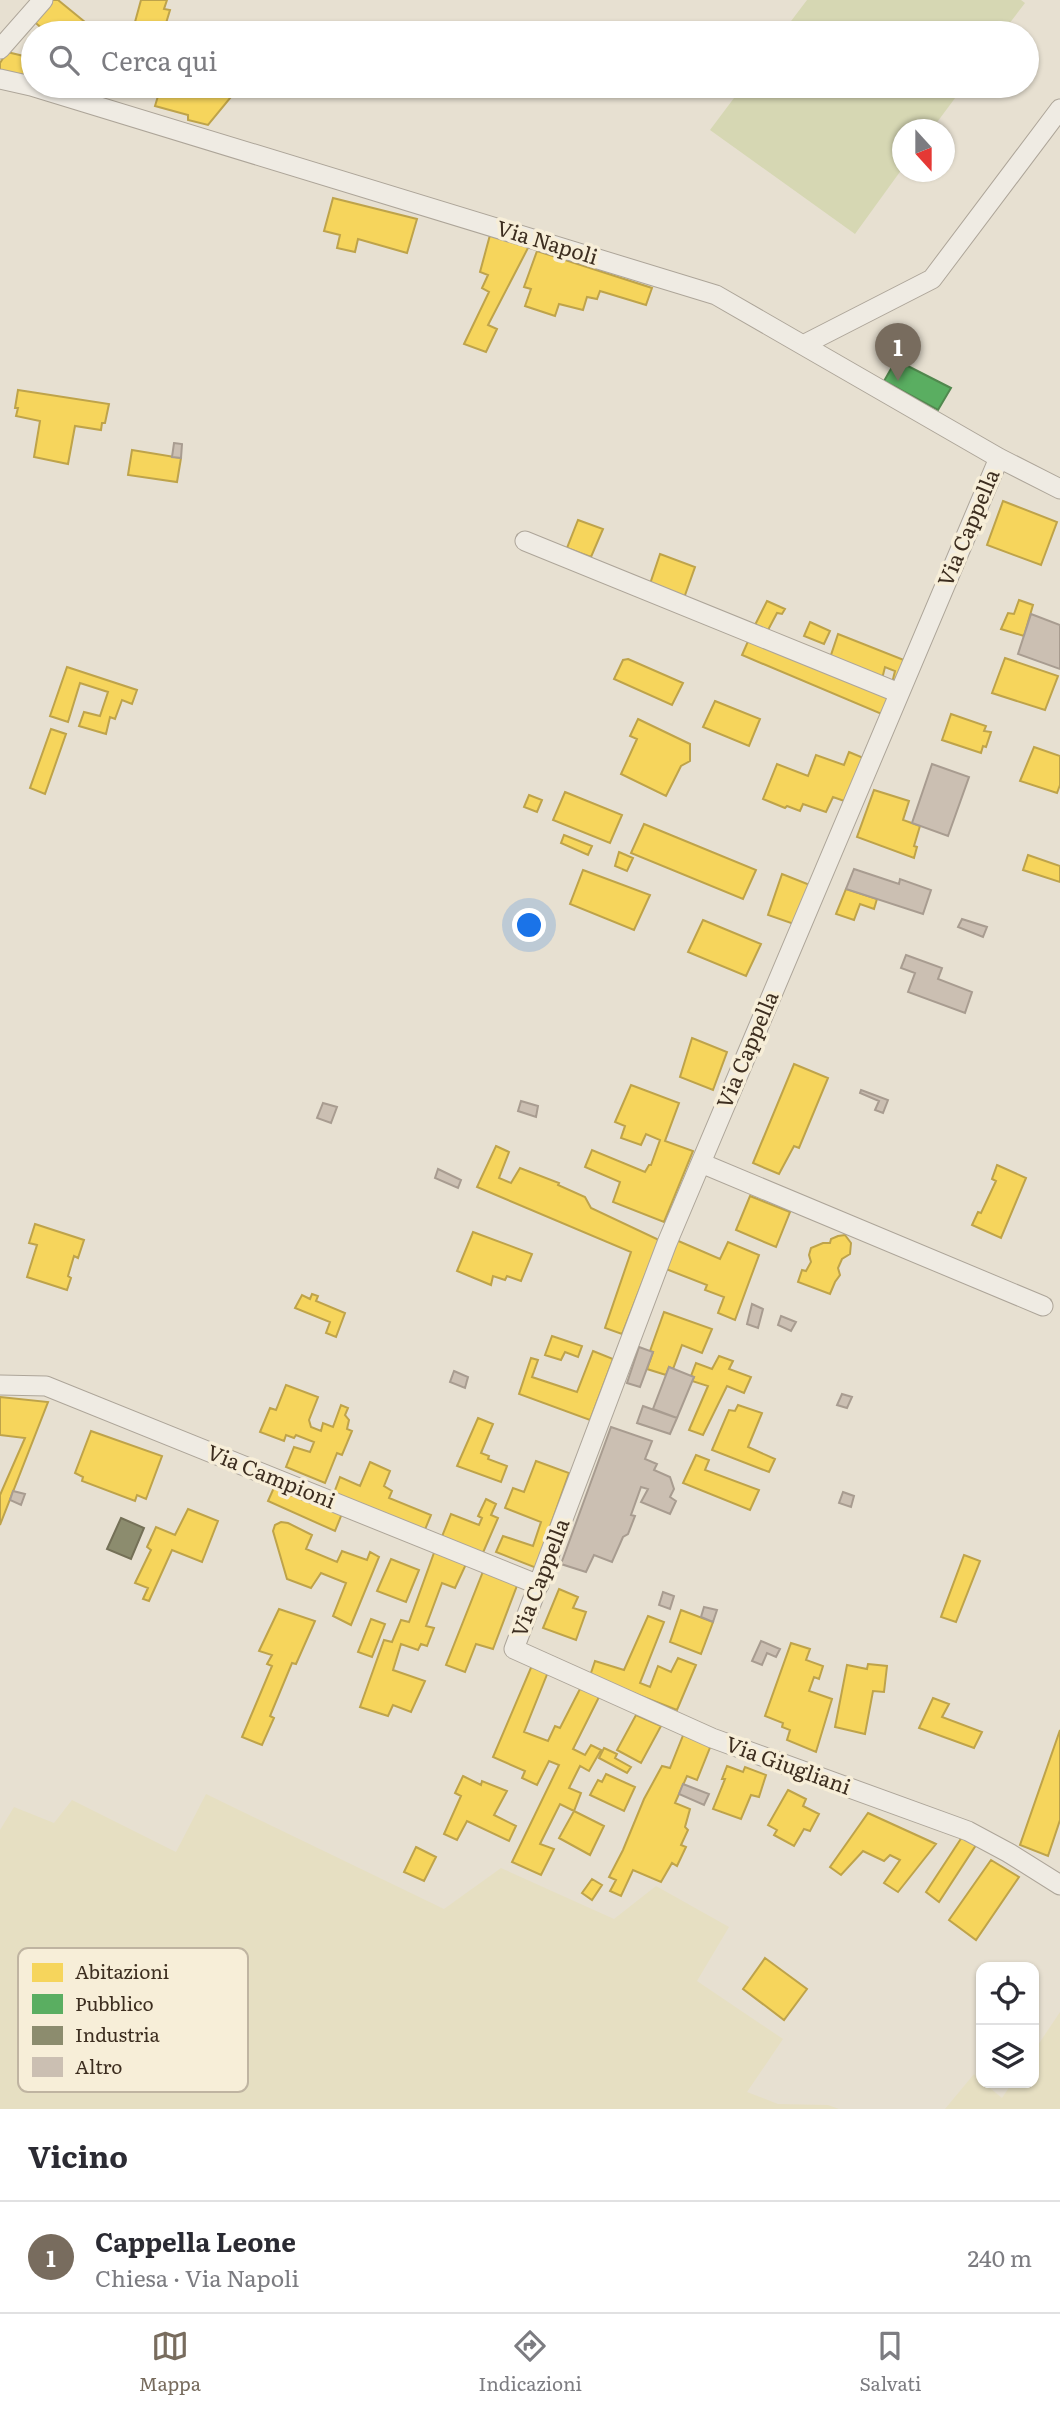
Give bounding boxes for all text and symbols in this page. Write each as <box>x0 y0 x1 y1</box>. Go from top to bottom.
search box <box>21 21 1039 98</box>
text: Cerca qui <box>101 40 217 79</box>
icon: search <box>45 41 83 79</box>
north arrow <box>892 119 955 182</box>
street label: Via Napoli <box>493 211 602 271</box>
pin: 1 <box>875 323 921 381</box>
street label: Via Cappella <box>928 463 1006 591</box>
your location <box>512 908 546 942</box>
street label: Via Cappella <box>707 985 785 1113</box>
street label: Via Campioni <box>203 1435 341 1515</box>
street label: Via Cappella <box>502 1513 576 1641</box>
street label: Via Giugliani <box>722 1727 856 1801</box>
legend <box>18 1948 248 2092</box>
text: Abitazioni <box>75 1957 169 1985</box>
map controls <box>976 1962 1039 2088</box>
button: locate <box>976 1962 1039 2025</box>
text: Pubblico <box>75 1989 154 2017</box>
text: Industria <box>75 2020 161 2048</box>
button: layers <box>976 2025 1039 2088</box>
text: Altro <box>75 2052 122 2080</box>
text: Vicino <box>28 2133 128 2177</box>
text: Cappella Leone <box>95 2221 296 2260</box>
text: 1 <box>46 2240 56 2274</box>
text: 240 m <box>967 2240 1032 2274</box>
text: Chiesa · Via Napoli <box>95 2260 299 2294</box>
tab: Mappa <box>139 2327 201 2397</box>
tab: Indicazioni <box>479 2327 582 2397</box>
tab: Salvati <box>859 2327 921 2397</box>

